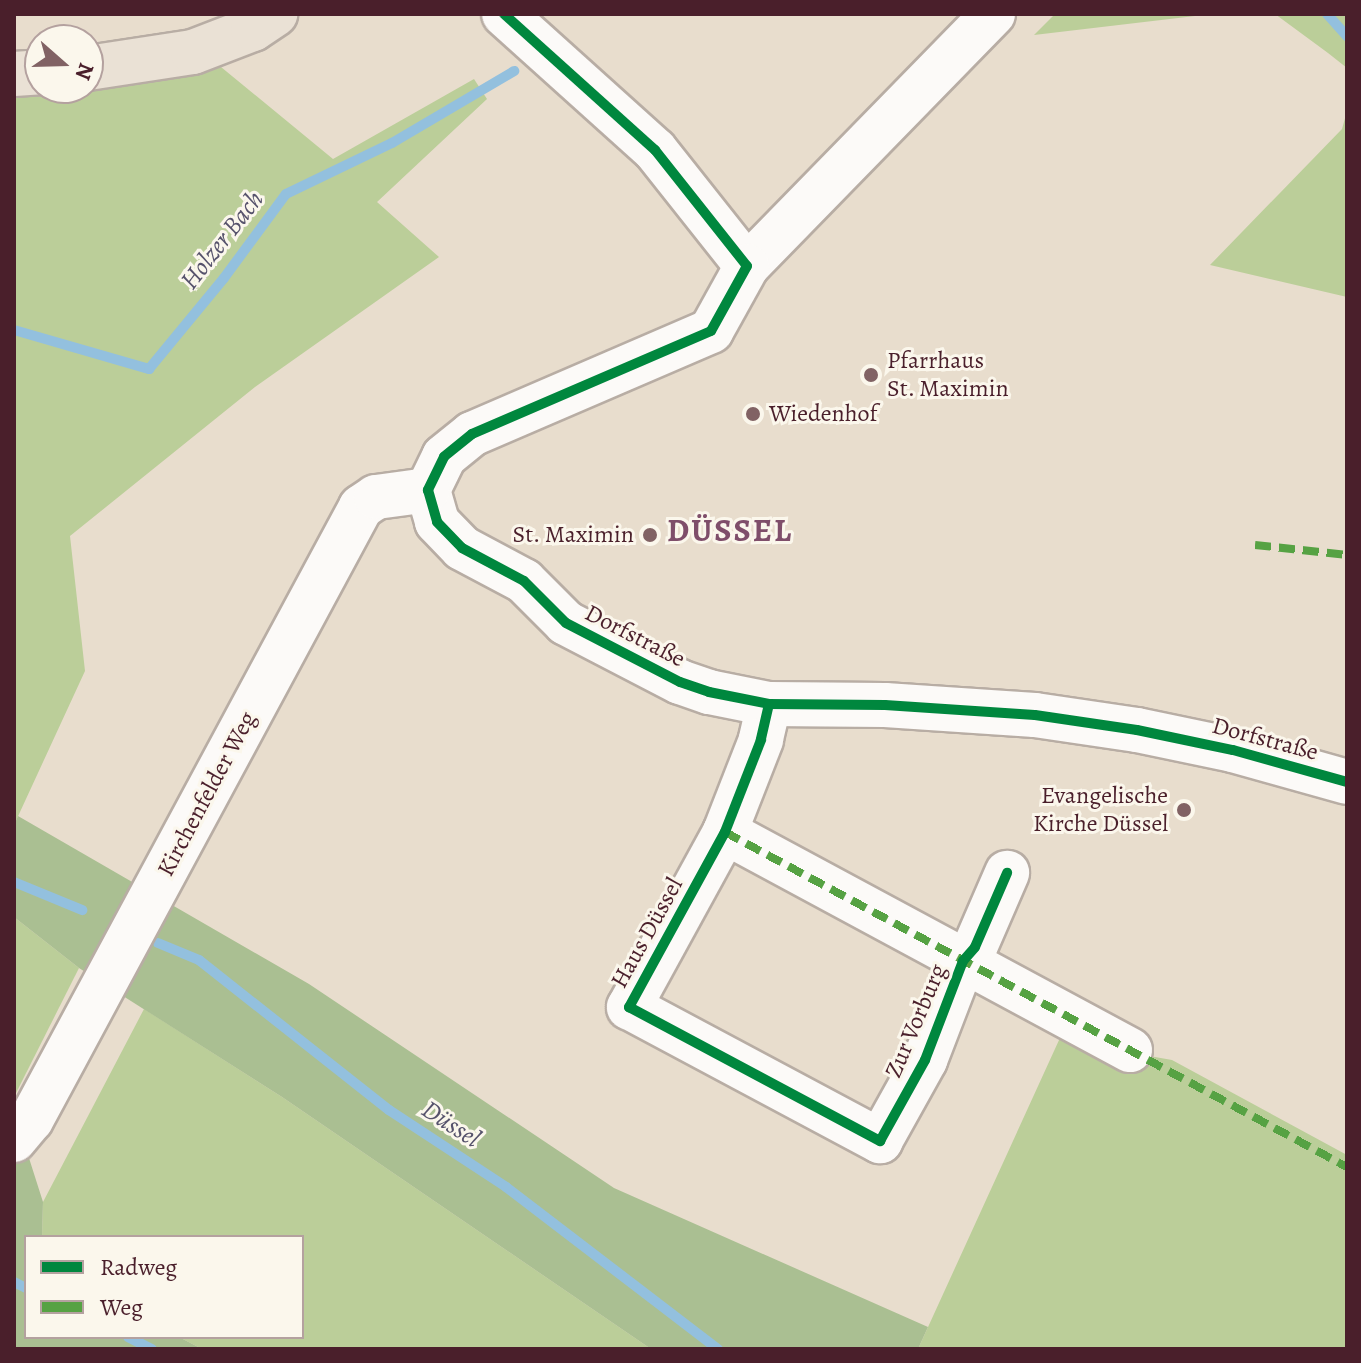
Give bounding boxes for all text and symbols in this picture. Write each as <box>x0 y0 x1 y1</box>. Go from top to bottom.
north arrow <box>24 24 104 104</box>
text: N <box>68 59 102 84</box>
water label: Holzer Bach <box>174 184 270 296</box>
place label: Pfarrhaus St. Maximin <box>887 347 1009 403</box>
marker: Pfarrhaus St. Maximin <box>862 366 880 384</box>
place label: Wiedenhof <box>769 400 877 428</box>
marker: Wiedenhof <box>744 405 762 423</box>
district label: DÜSSEL <box>667 511 793 549</box>
place label: St. Maximin <box>512 521 634 549</box>
marker: St. Maximin <box>641 526 659 544</box>
street label: Dorfstraße <box>580 599 690 673</box>
street label: Kirchenfelder Weg <box>151 707 263 881</box>
street label: Dorfstraße <box>1209 711 1321 767</box>
place label: Evangelische Kirche Düssel <box>1033 782 1168 838</box>
marker: Evangelische Kirche Düssel <box>1175 801 1193 819</box>
street label: Haus Düssel <box>605 873 689 993</box>
street label: Zur Vorburg <box>879 960 953 1082</box>
water label: Düssel <box>416 1094 486 1154</box>
legend <box>24 1235 304 1339</box>
text: Radweg <box>100 1251 177 1283</box>
text: Weg <box>100 1291 143 1323</box>

